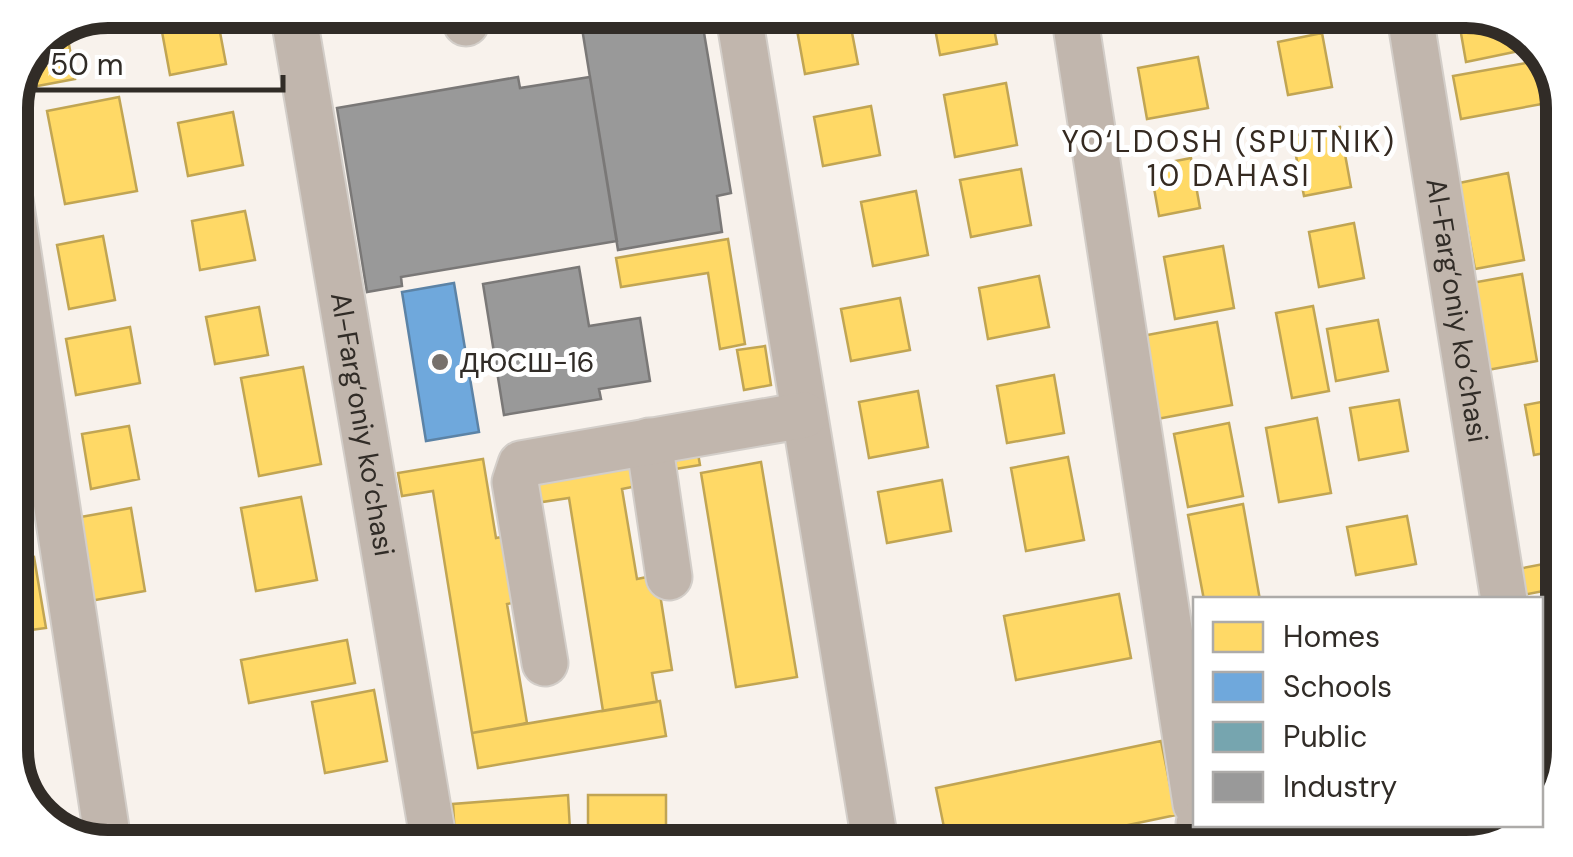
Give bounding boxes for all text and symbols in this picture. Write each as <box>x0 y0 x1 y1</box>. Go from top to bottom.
scale bar <box>35 30 282 92</box>
text: 50 m <box>50 45 124 84</box>
district label: YO‘LDOSH (SPUTNIK) 10 DAHASI <box>1062 122 1396 195</box>
street label: Al-Farg‘oniy ko‘chasi <box>1417 176 1496 445</box>
street label: Al-Farg‘oniy ko‘chasi <box>322 289 403 559</box>
place label: ДЮСШ-16 <box>460 344 594 381</box>
marker: ДЮСШ-16 <box>429 351 451 373</box>
legend <box>1193 597 1543 827</box>
text: Homes <box>1283 617 1380 656</box>
text: Schools <box>1283 667 1392 706</box>
text: Public <box>1283 717 1367 756</box>
text: Industry <box>1283 767 1397 806</box>

